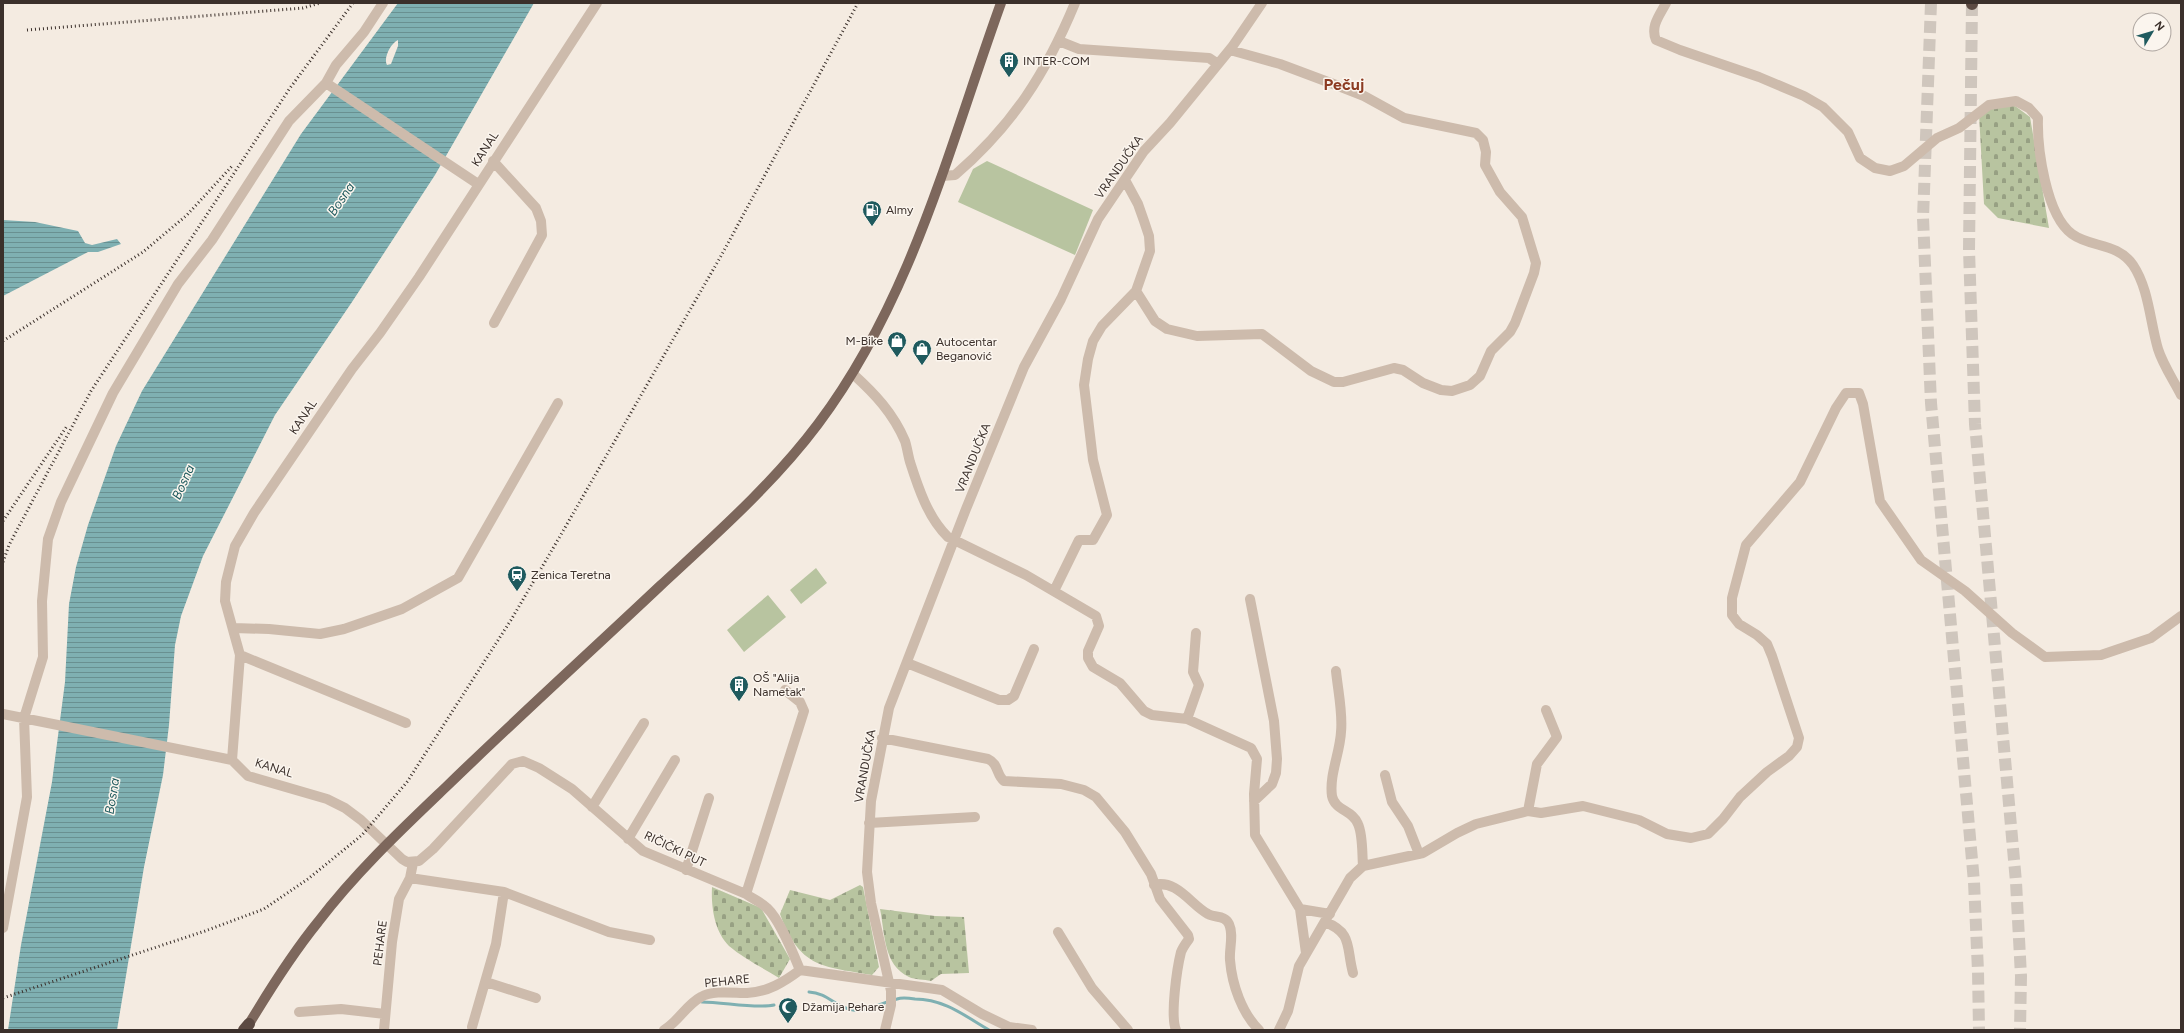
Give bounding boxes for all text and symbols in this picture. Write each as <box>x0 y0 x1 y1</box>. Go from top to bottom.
north arrow <box>2132 12 2172 52</box>
text: N <box>2152 19 2167 34</box>
building icon: INTER-COM <box>998 50 1020 78</box>
place label: INTER-COM <box>1023 54 1090 68</box>
district label: Pečuj <box>1324 75 1364 94</box>
street label: KANAL <box>468 128 502 169</box>
street label: VRANDUČKA <box>1092 133 1146 201</box>
water label: Bosna <box>325 179 358 218</box>
fuel station icon: Almy <box>861 199 883 227</box>
place label: Almy <box>886 203 914 217</box>
shop icon: M-Bike <box>886 330 908 358</box>
place label: M-Bike <box>845 334 883 348</box>
place label: Autocentar Beganović <box>936 335 997 363</box>
shop icon: Autocentar Beganović <box>911 338 933 366</box>
street label: KANAL <box>286 396 320 437</box>
street label: VRANDUČKA <box>953 421 993 495</box>
water label: Bosna <box>169 462 197 502</box>
station icon: Zenica Teretna <box>506 564 528 592</box>
place label: Zenica Teretna <box>531 568 611 582</box>
place label: OŠ "Alija Nametak" <box>753 671 806 699</box>
building icon: OŠ "Alija Nametak" <box>728 674 750 702</box>
street label: VRANDUČKA <box>852 728 878 804</box>
street label: KANAL <box>253 756 295 781</box>
water label: Bosna <box>102 776 122 815</box>
street label: RIČIČKI PUT <box>642 828 708 870</box>
street label: PEHARE <box>370 919 390 967</box>
street label: PEHARE <box>703 972 751 990</box>
mosque icon: Džamija Pehare <box>777 996 799 1024</box>
place label: Džamija Pehare <box>802 1000 885 1014</box>

